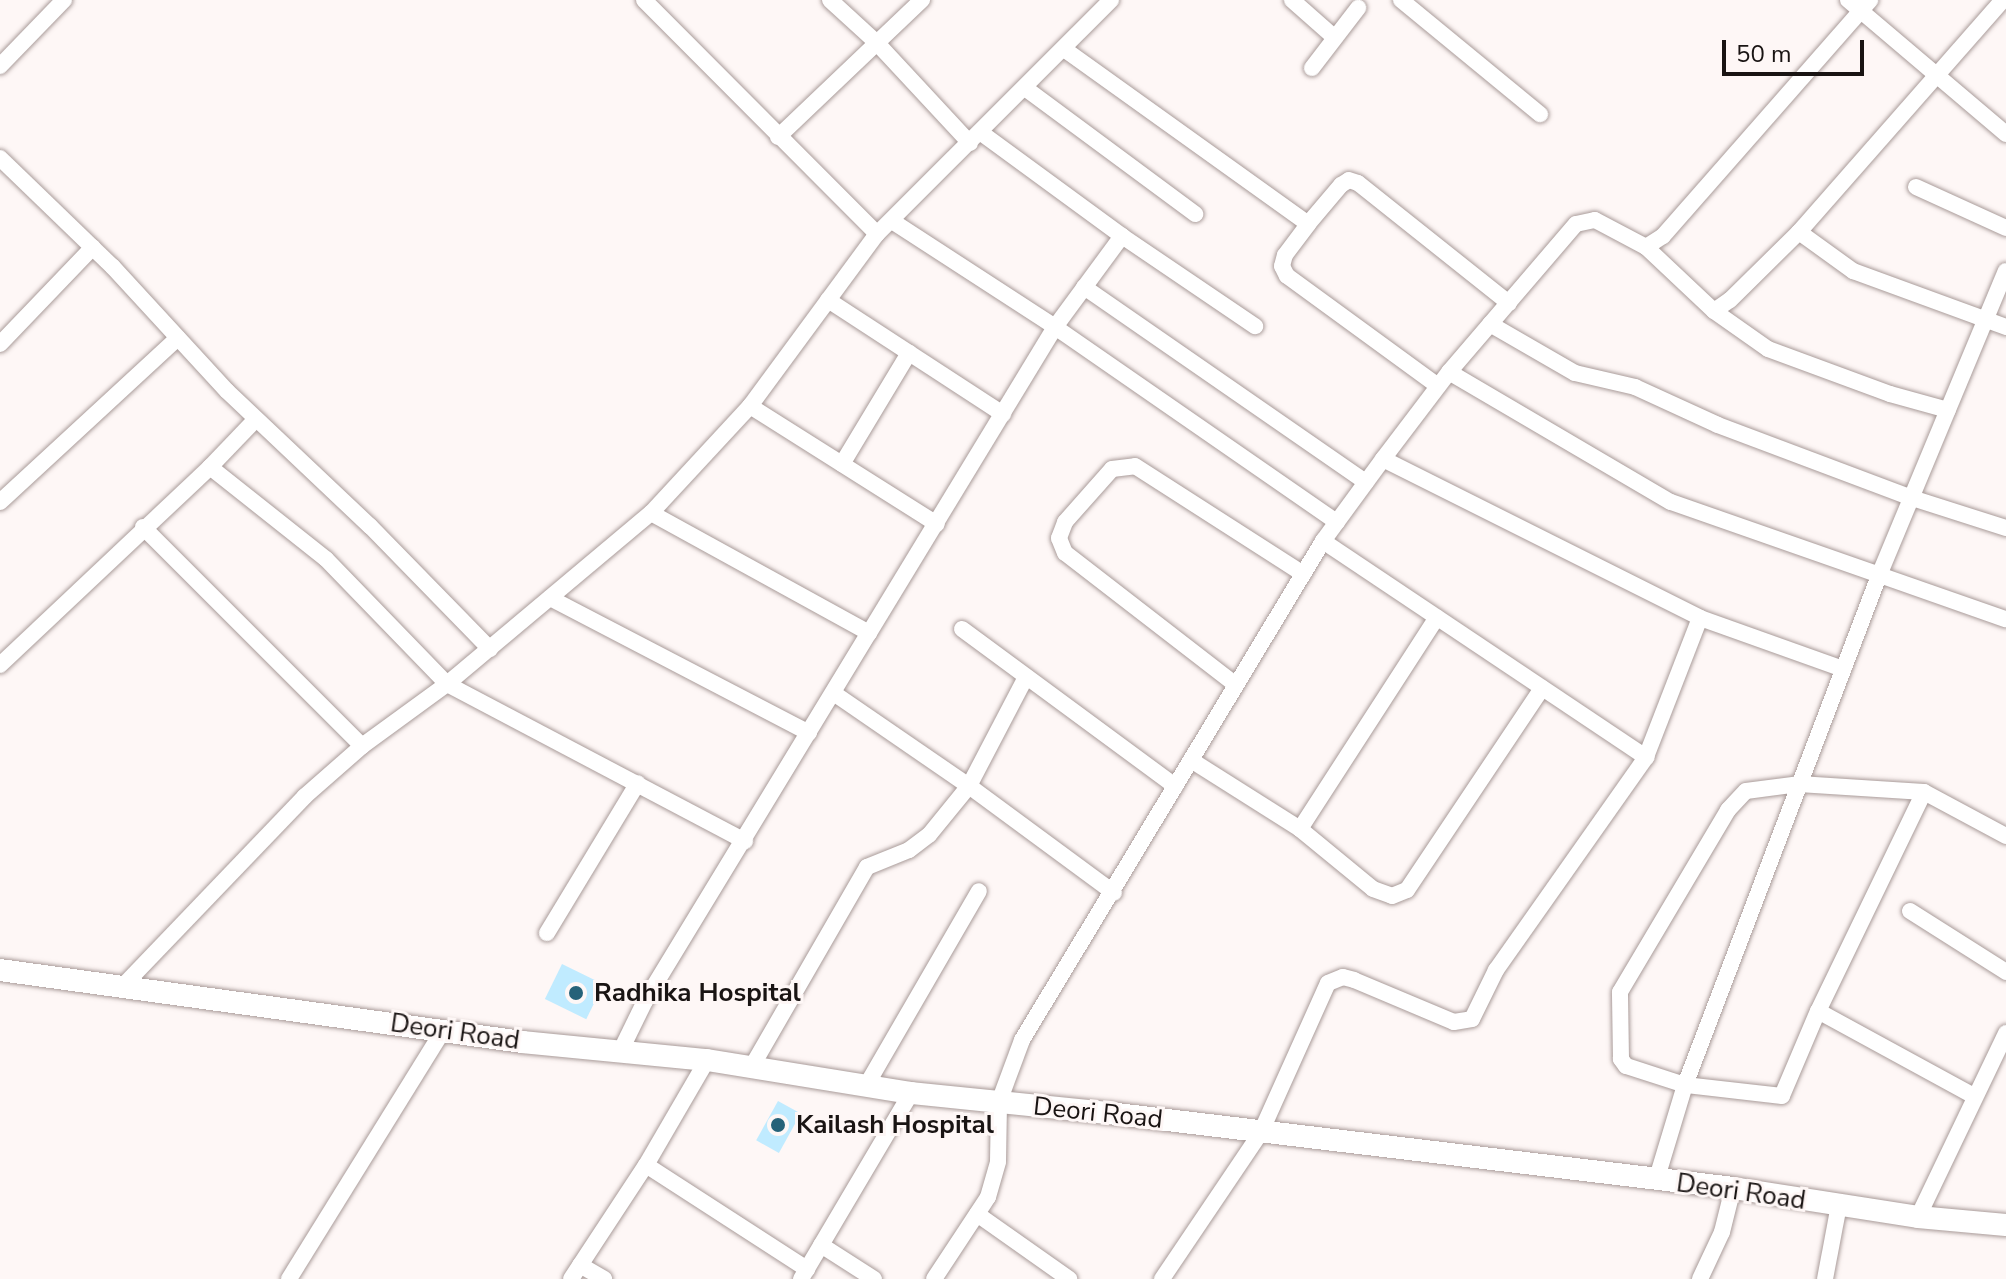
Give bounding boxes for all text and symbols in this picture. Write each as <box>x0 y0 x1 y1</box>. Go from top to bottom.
scale bar <box>1726 24 1868 74</box>
text: 50 m <box>1736 38 1792 70</box>
place label: Radhika Hospital <box>594 977 801 1009</box>
marker: Radhika Hospital <box>565 982 587 1004</box>
street label: Deori Road <box>388 1007 522 1057</box>
street label: Deori Road <box>1032 1091 1164 1135</box>
place label: Kailash Hospital <box>796 1109 994 1141</box>
marker: Kailash Hospital <box>767 1114 789 1136</box>
street label: Deori Road <box>1674 1167 1808 1217</box>

